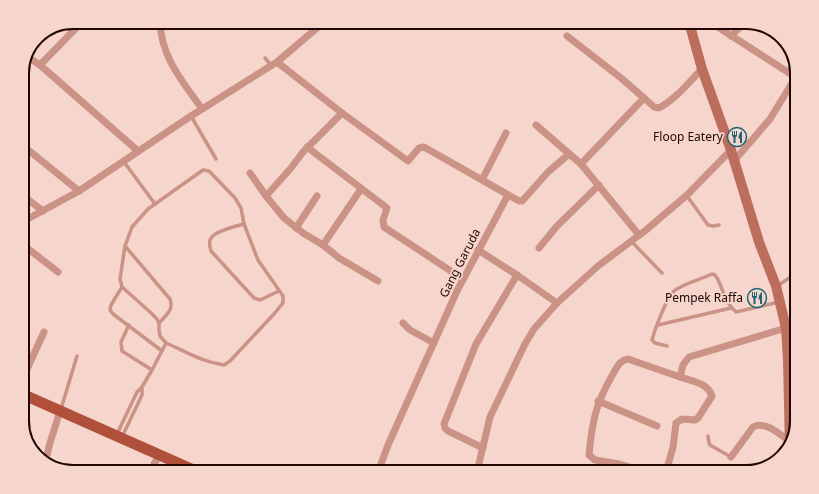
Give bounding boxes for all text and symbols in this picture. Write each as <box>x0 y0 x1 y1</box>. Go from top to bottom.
restaurant icon: Floop Eatery <box>726 126 748 148</box>
place label: Floop Eatery <box>653 128 724 145</box>
street label: Gang Garuda <box>435 225 484 300</box>
restaurant icon: Pempek Raffa <box>746 287 768 309</box>
place label: Pempek Raffa <box>665 289 743 306</box>

